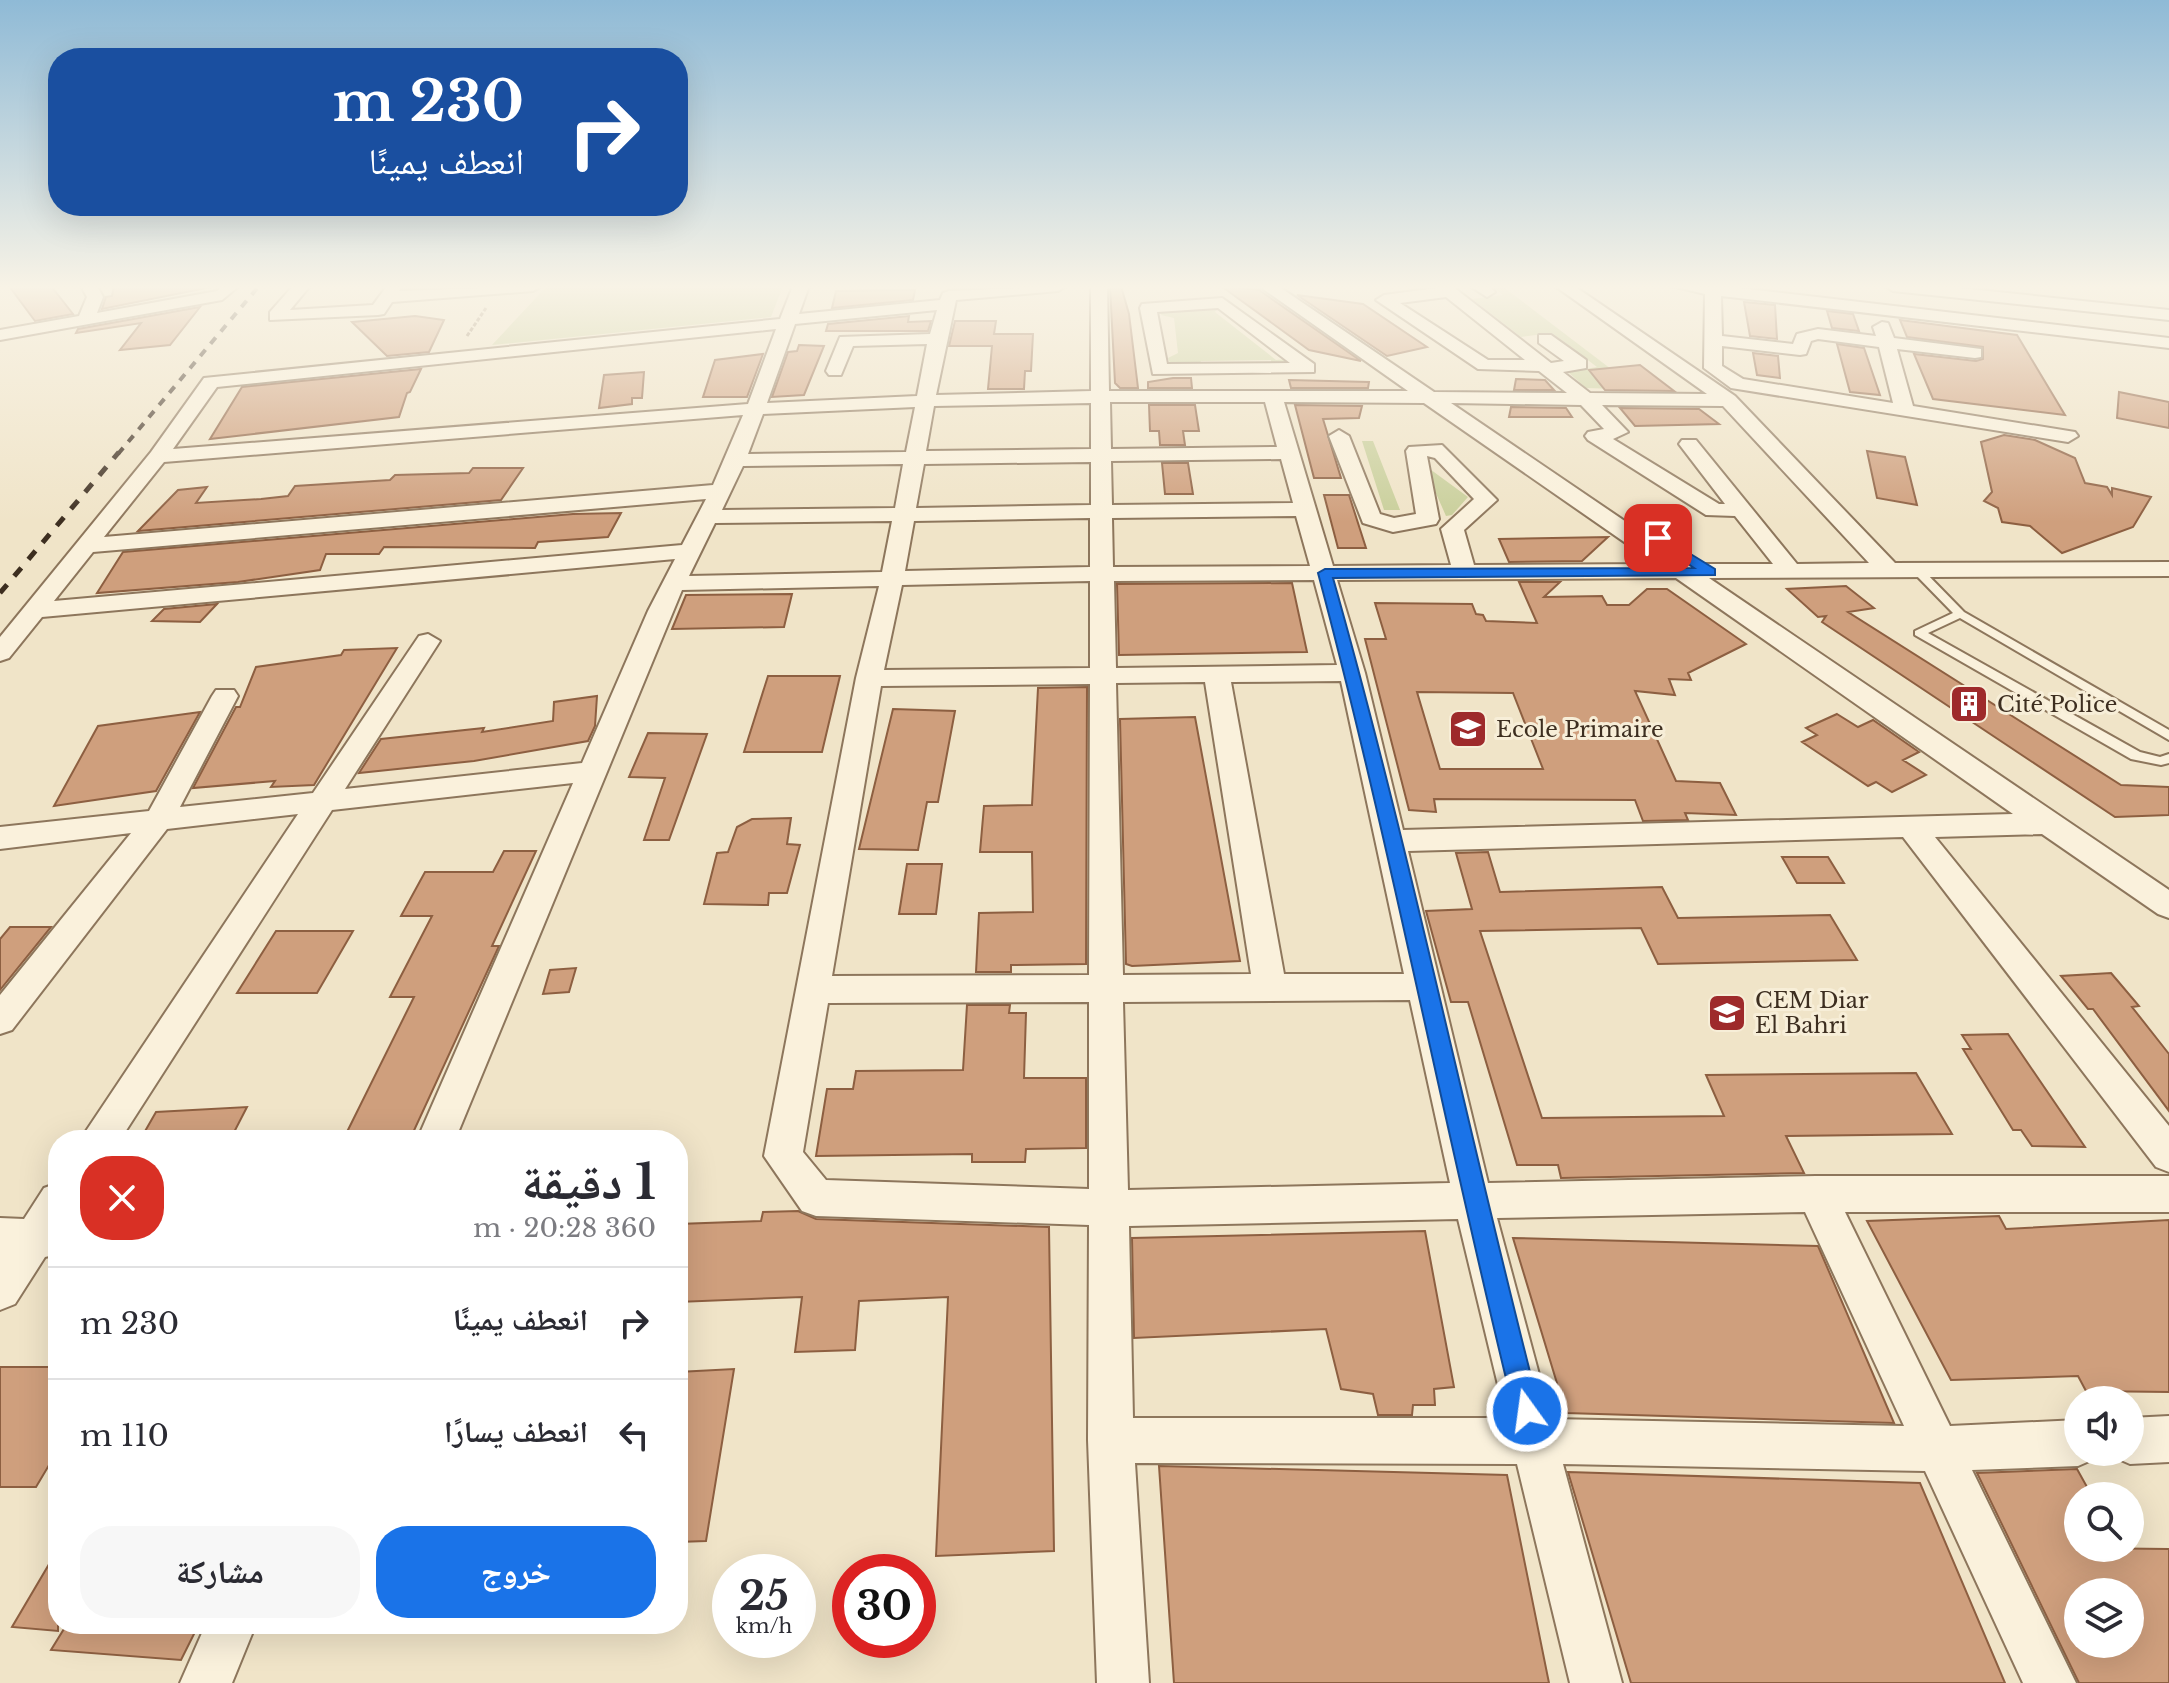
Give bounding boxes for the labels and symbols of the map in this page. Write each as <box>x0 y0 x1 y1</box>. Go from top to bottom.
pin <box>1624 504 1692 572</box>
building icon: Cité Police <box>1948 683 1990 725</box>
place label: Cité Police <box>1997 691 2117 718</box>
school or university icon: Ecole Primaire <box>1447 708 1489 750</box>
place label: Ecole Primaire <box>1496 716 1664 743</box>
place label: CEM Diar El Bahri <box>1755 987 1869 1039</box>
school or university icon: CEM Diar El Bahri <box>1706 992 1748 1034</box>
position arrow <box>1485 1369 1569 1453</box>
speed limit sign: 30 <box>832 1554 936 1658</box>

